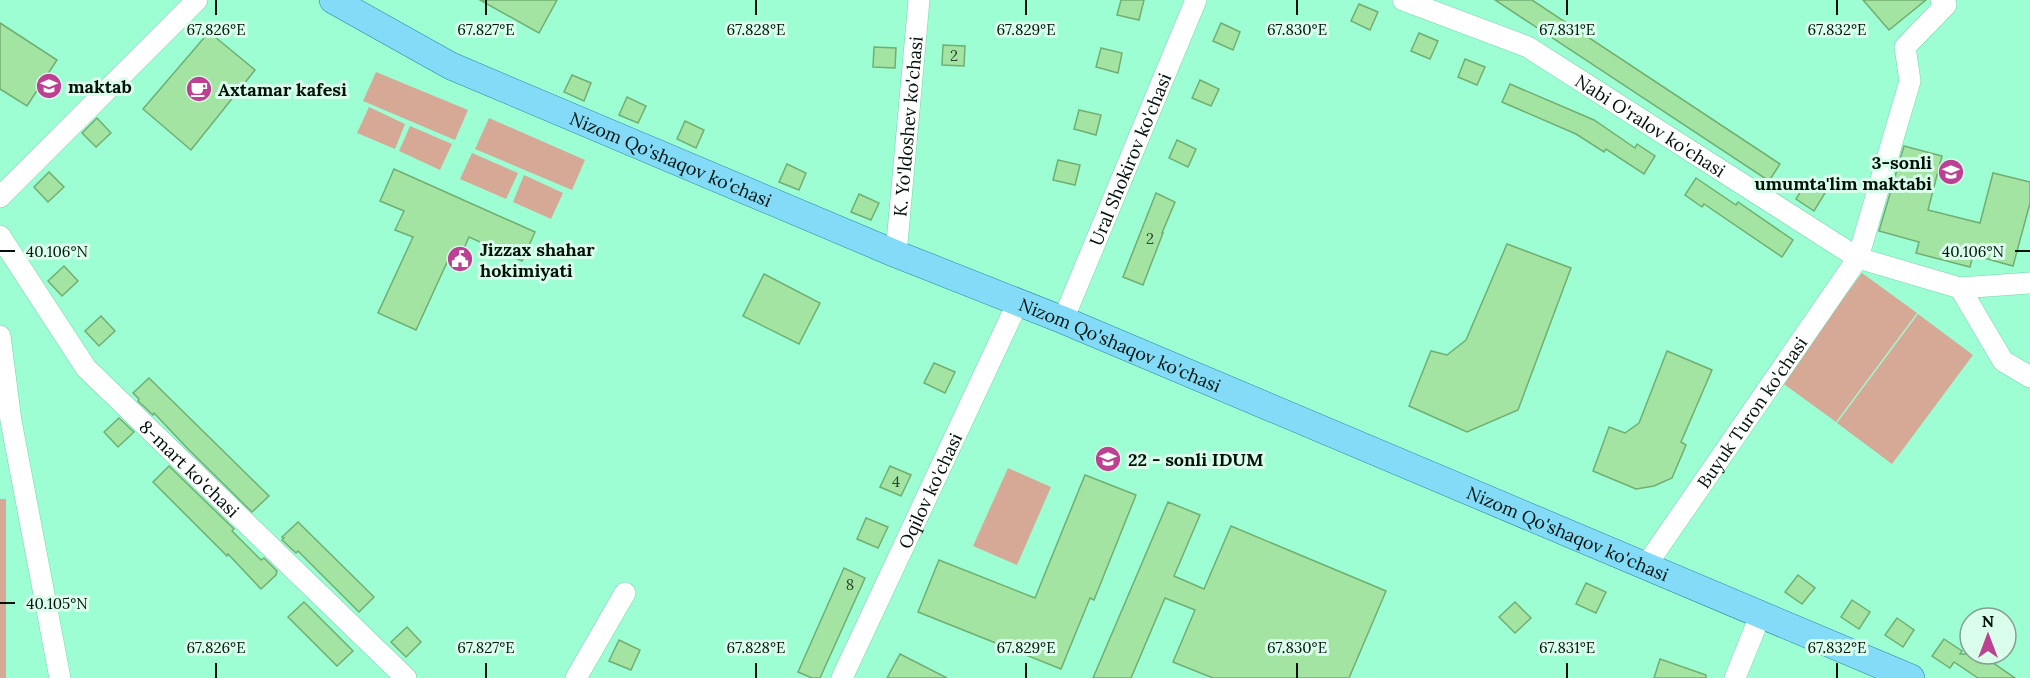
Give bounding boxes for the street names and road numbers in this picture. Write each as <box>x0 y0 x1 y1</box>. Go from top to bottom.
street label: K. Yo'ldoshev ko'chasi <box>888 35 927 218</box>
street label: Nabi O'ralov ko'chasi <box>1571 69 1730 182</box>
street label: Ural Shokirov ko'chasi <box>1084 70 1176 249</box>
street label: Nizom Qo'shaqov ko'chasi <box>567 106 775 212</box>
street label: Nizom Qo'shaqov ko'chasi <box>1016 292 1225 397</box>
street label: Buyuk Turon ko'chasi <box>1692 332 1812 492</box>
street label: 8-mart ko'chasi <box>135 415 245 522</box>
street label: Oqilov ko'chasi <box>893 429 967 552</box>
street label: Nizom Qo'shaqov ko'chasi <box>1464 480 1672 586</box>

